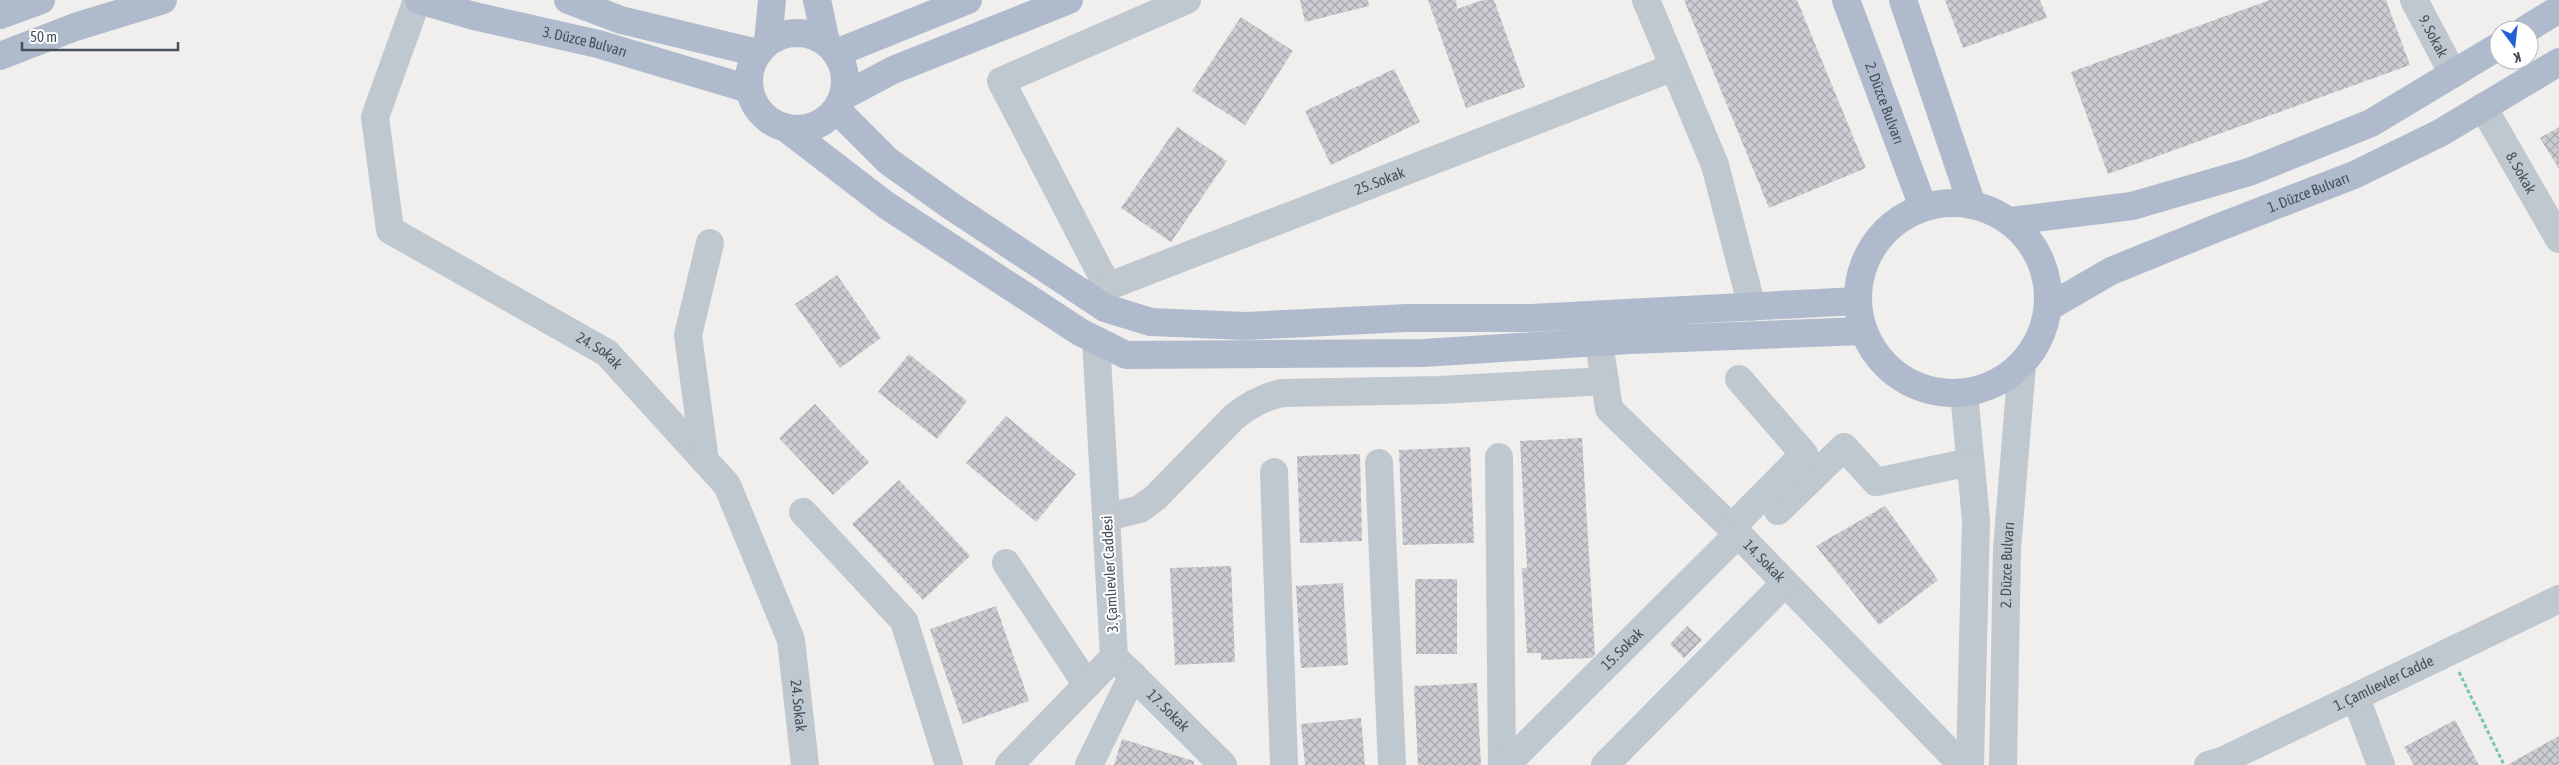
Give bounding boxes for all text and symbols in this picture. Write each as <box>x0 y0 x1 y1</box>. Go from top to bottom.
street label: 9. Sokak <box>2415 12 2452 60</box>
scale bar <box>22 20 179 52</box>
north arrow <box>2489 20 2539 70</box>
street label: 3. Düzce Bulvarı <box>541 23 629 60</box>
text: 50 m <box>30 28 57 45</box>
text: K <box>2512 49 2523 66</box>
street label: 2. Düzce Bulvarı <box>1862 60 1908 146</box>
street label: 8. Sokak <box>2503 149 2540 197</box>
street label: 25. Sokak <box>1352 163 1407 198</box>
street label: 1. Düzce Bulvarı <box>2265 169 2351 216</box>
street label: 24. Sokak <box>574 328 626 372</box>
street label: 3. Çamlıevler Caddesi <box>1098 515 1121 633</box>
street label: 2. Düzce Bulvarı <box>1997 521 2017 608</box>
street label: 14. Sokak <box>1740 536 1789 586</box>
street label: 15. Sokak <box>1597 624 1647 673</box>
street label: 1. Çamlıevler Cadde <box>2331 652 2436 714</box>
street label: 24. Sokak <box>787 679 810 733</box>
street label: 17. Sokak <box>1144 686 1193 735</box>

